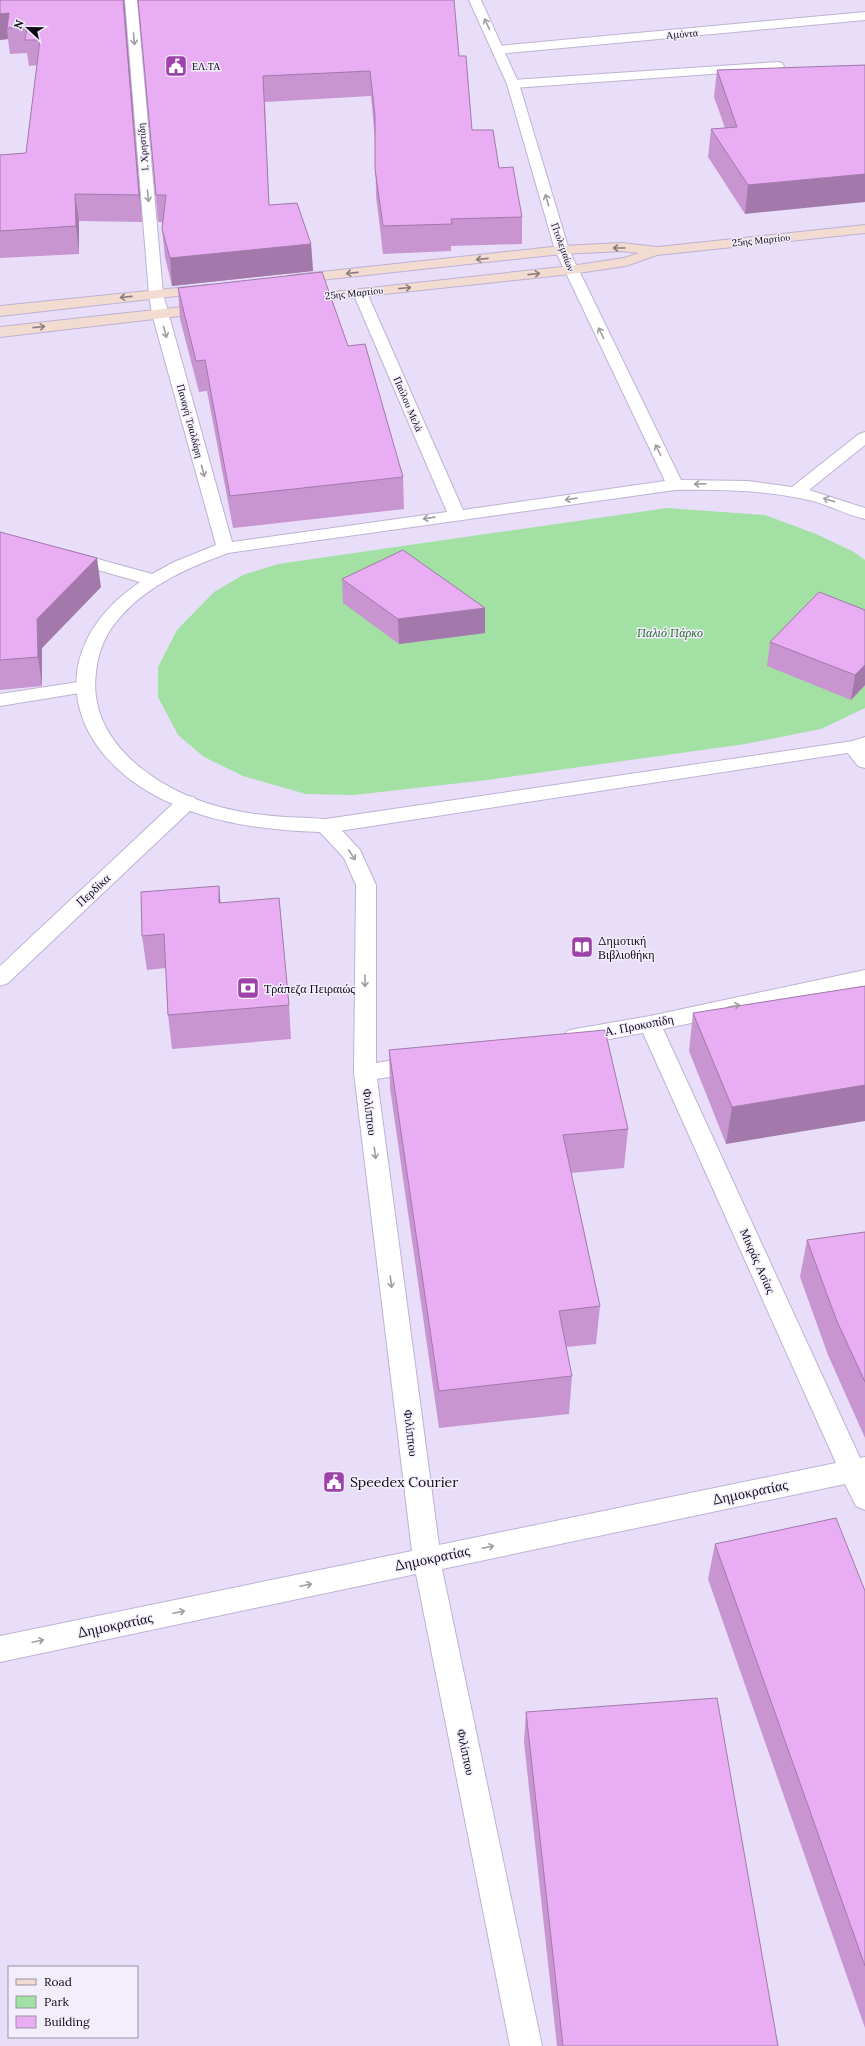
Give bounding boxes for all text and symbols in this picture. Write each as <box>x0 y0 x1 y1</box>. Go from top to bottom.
north arrow <box>8 8 48 48</box>
text: N <box>11 17 27 31</box>
one-way arrow <box>482 19 490 31</box>
street label: Αμύντα <box>665 26 699 42</box>
one-way arrow <box>130 32 138 45</box>
public building icon: ΕΛ.ΤΑ <box>163 53 189 79</box>
place label: ΕΛ.ΤΑ <box>192 60 221 73</box>
street label: Ι. Χρηστίδη <box>134 123 152 171</box>
one-way arrow <box>144 189 151 202</box>
one-way arrow <box>543 193 550 206</box>
street label: Πτολεμαίων <box>548 221 578 274</box>
street label: 25ης Μαρτίου <box>731 230 791 250</box>
one-way arrow <box>613 244 626 252</box>
one-way arrow <box>476 255 489 263</box>
one-way arrow <box>346 269 359 277</box>
one-way arrow <box>527 270 540 278</box>
street label: 25ης Μαρτίου <box>324 283 384 303</box>
one-way arrow <box>398 284 411 292</box>
one-way arrow <box>120 294 133 301</box>
one-way arrow <box>32 324 45 331</box>
one-way arrow <box>162 325 169 338</box>
one-way arrow <box>597 327 604 339</box>
street label: Παύλου Μελά <box>391 375 426 434</box>
street label: Παναγή Τσαλδάρη <box>174 383 206 459</box>
one-way arrow <box>654 444 661 456</box>
one-way arrow <box>200 464 207 477</box>
one-way arrow <box>694 480 707 487</box>
one-way arrow <box>565 495 578 503</box>
one-way arrow <box>823 496 835 504</box>
one-way arrow <box>423 514 436 522</box>
park label: Παλιό Πάρκο <box>637 625 703 640</box>
one-way arrow <box>348 849 356 860</box>
street label: Περδίκα <box>73 870 114 910</box>
place label: Δημοτική Βιβλιοθήκη <box>598 933 655 962</box>
library icon: Δημοτική Βιβλιοθήκη <box>569 934 595 960</box>
one-way arrow <box>361 974 369 987</box>
bank icon: Τράπεζα Πειραιώς <box>235 975 261 1001</box>
place label: Τράπεζα Πειραιώς <box>264 981 355 996</box>
one-way arrow <box>727 1002 740 1010</box>
street label: Α. Προκοπίδη <box>603 1011 675 1039</box>
street label: Φιλίππου <box>360 1088 380 1136</box>
one-way arrow <box>371 1146 379 1159</box>
street label: Μικράς Ασίας <box>737 1226 779 1296</box>
one-way arrow <box>387 1275 395 1288</box>
street label: Φιλίππου <box>401 1409 421 1457</box>
public building icon: Speedex Courier <box>321 1469 347 1495</box>
place label: Speedex Courier <box>350 1473 458 1491</box>
street label: Δημοκρατίας <box>711 1475 790 1509</box>
street label: Δημοκρατίας <box>393 1541 472 1575</box>
one-way arrow <box>481 1542 494 1550</box>
one-way arrow <box>299 1580 312 1588</box>
one-way arrow <box>172 1607 185 1615</box>
street label: Δημοκρατίας <box>76 1608 155 1642</box>
one-way arrow <box>31 1637 44 1645</box>
street label: Φιλίππου <box>454 1728 478 1777</box>
legend <box>8 1966 138 2038</box>
text: Road <box>44 1974 72 1989</box>
text: Park <box>44 1994 70 2009</box>
text: Building <box>44 2014 90 2029</box>

